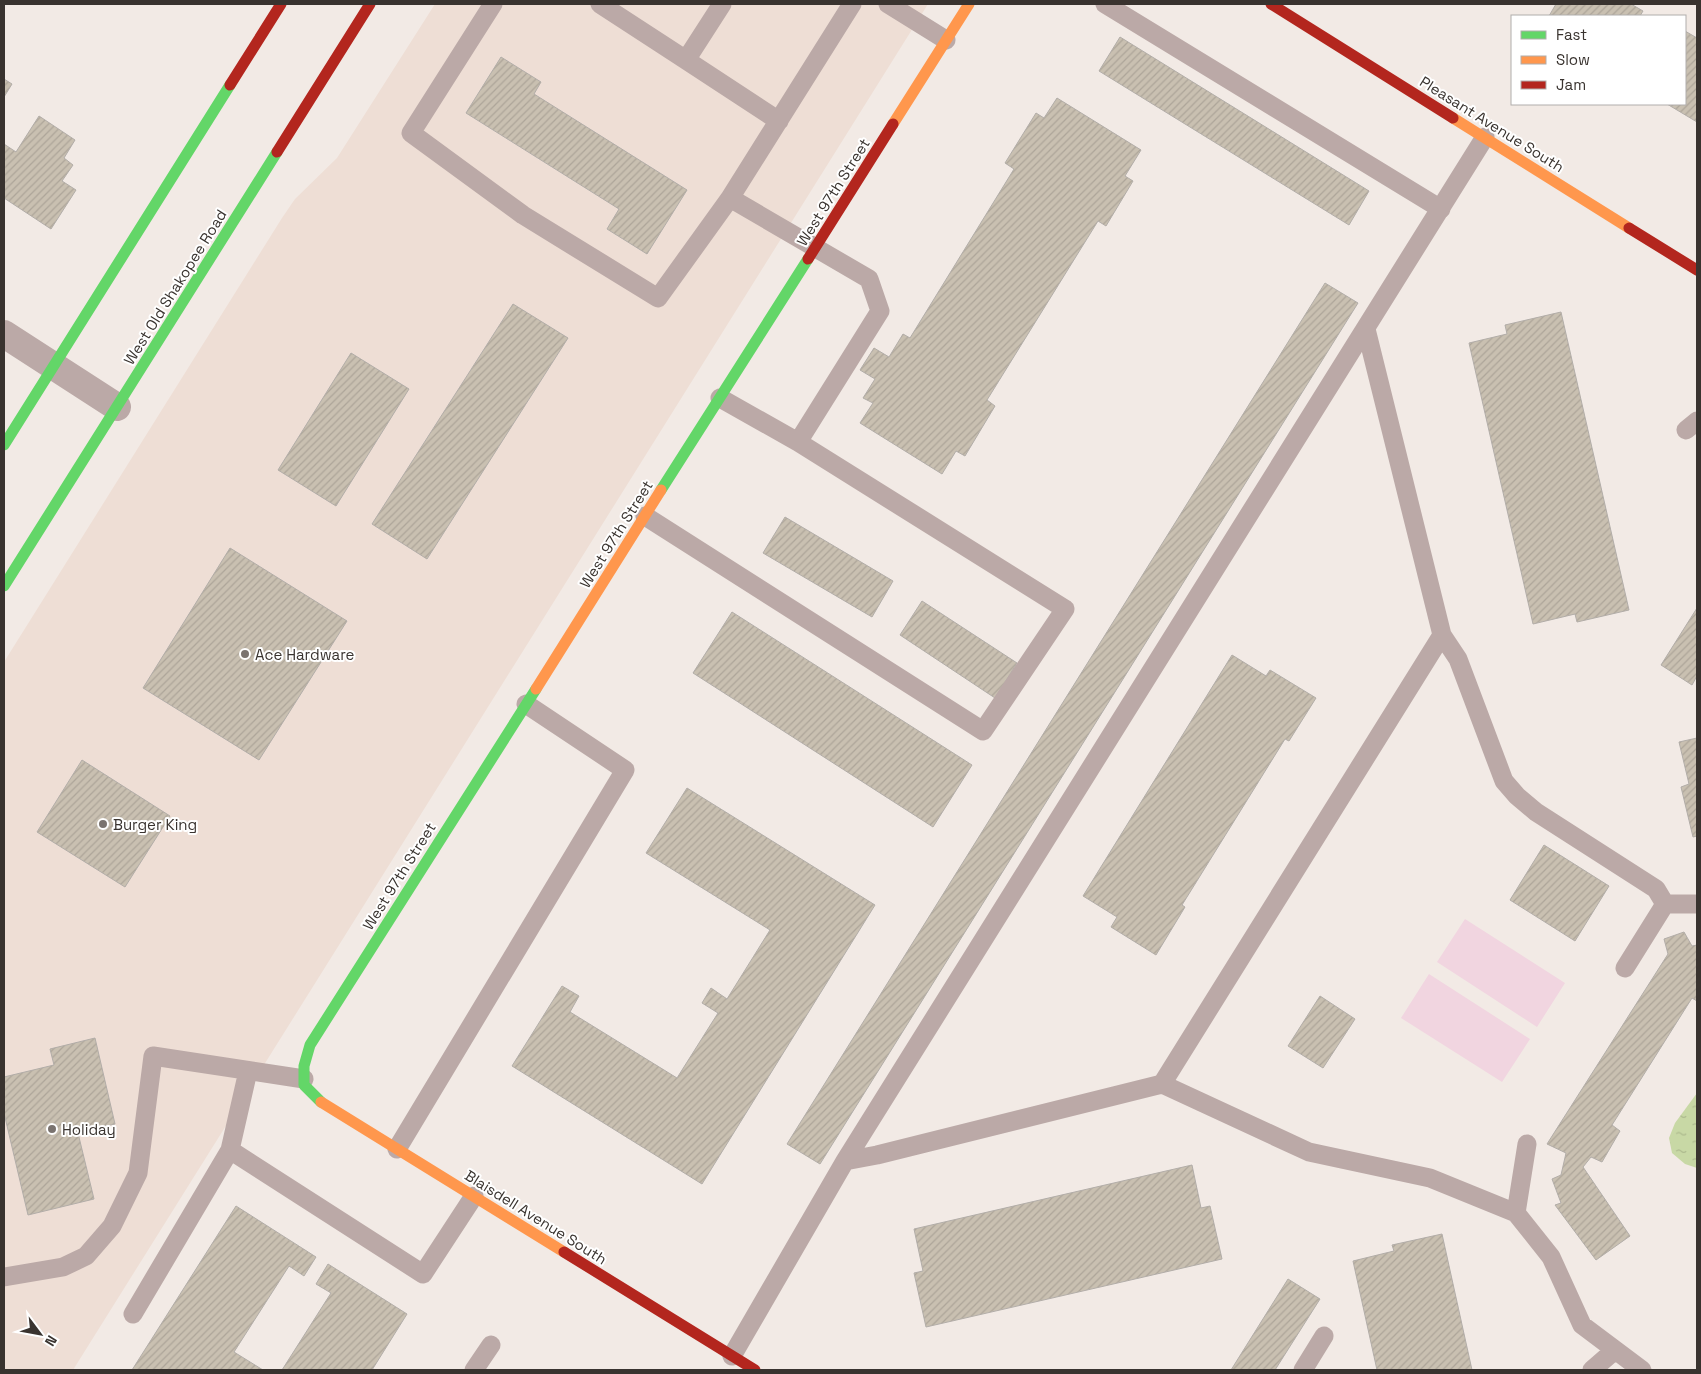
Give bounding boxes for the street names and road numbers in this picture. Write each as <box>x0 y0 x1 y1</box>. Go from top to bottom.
street label: Pleasant Avenue South <box>1416 72 1568 176</box>
street label: West 97th Street <box>792 135 874 249</box>
street label: West Old Shakopee Road <box>119 206 231 368</box>
street label: West 97th Street <box>575 477 657 591</box>
street label: West 97th Street <box>358 819 440 933</box>
street label: Blaisdell Avenue South <box>461 1166 611 1268</box>

